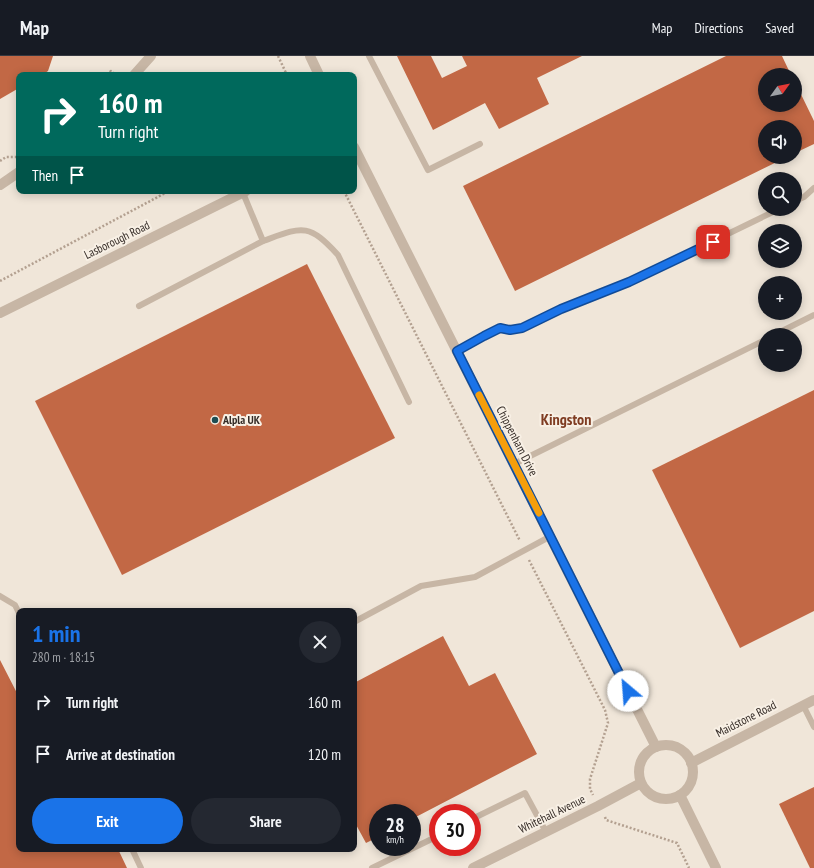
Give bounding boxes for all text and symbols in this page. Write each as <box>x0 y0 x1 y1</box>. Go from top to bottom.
text: Map <box>20 16 49 40</box>
text: Map <box>652 19 672 37</box>
text: Directions <box>694 19 743 37</box>
text: Saved <box>765 19 794 37</box>
north arrow <box>758 68 802 112</box>
map controls <box>758 68 802 372</box>
text: 160 m <box>98 84 162 121</box>
icon: right <box>32 88 84 140</box>
text: Turn right <box>98 120 158 143</box>
button: sound <box>758 120 802 164</box>
icon: arrive <box>66 164 88 186</box>
text: Then <box>32 166 58 185</box>
button: search <box>758 172 802 216</box>
street label: Lasborough Road <box>81 217 152 262</box>
button: layers <box>758 224 802 268</box>
pin <box>696 225 730 259</box>
icon: arrive <box>702 231 724 253</box>
button: + <box>758 276 802 320</box>
button: − <box>758 328 802 372</box>
street label: Chippenham Drive <box>493 403 541 478</box>
district label: Kingston <box>541 409 591 429</box>
place label: Alpla UK <box>222 412 261 427</box>
marker: Alpla UK <box>210 415 220 425</box>
text: 1 min <box>32 618 80 649</box>
button: close <box>299 621 341 663</box>
text: 280 m · 18:15 <box>32 649 95 666</box>
position arrow <box>607 670 649 712</box>
icon: right <box>32 691 54 713</box>
text: Turn right <box>66 693 118 712</box>
text: 160 m <box>308 693 341 712</box>
street label: Maidstone Road <box>713 697 779 740</box>
icon: arrive <box>32 743 54 765</box>
text: Arrive at destination <box>66 745 175 764</box>
text: 120 m <box>308 745 341 764</box>
street label: Whitehall Avenue <box>516 791 588 836</box>
button: Exit <box>32 798 183 844</box>
button: Share <box>191 798 341 844</box>
speed limit sign: 30 <box>429 804 481 856</box>
text: 28 <box>385 812 405 838</box>
text: km/h <box>386 833 404 846</box>

